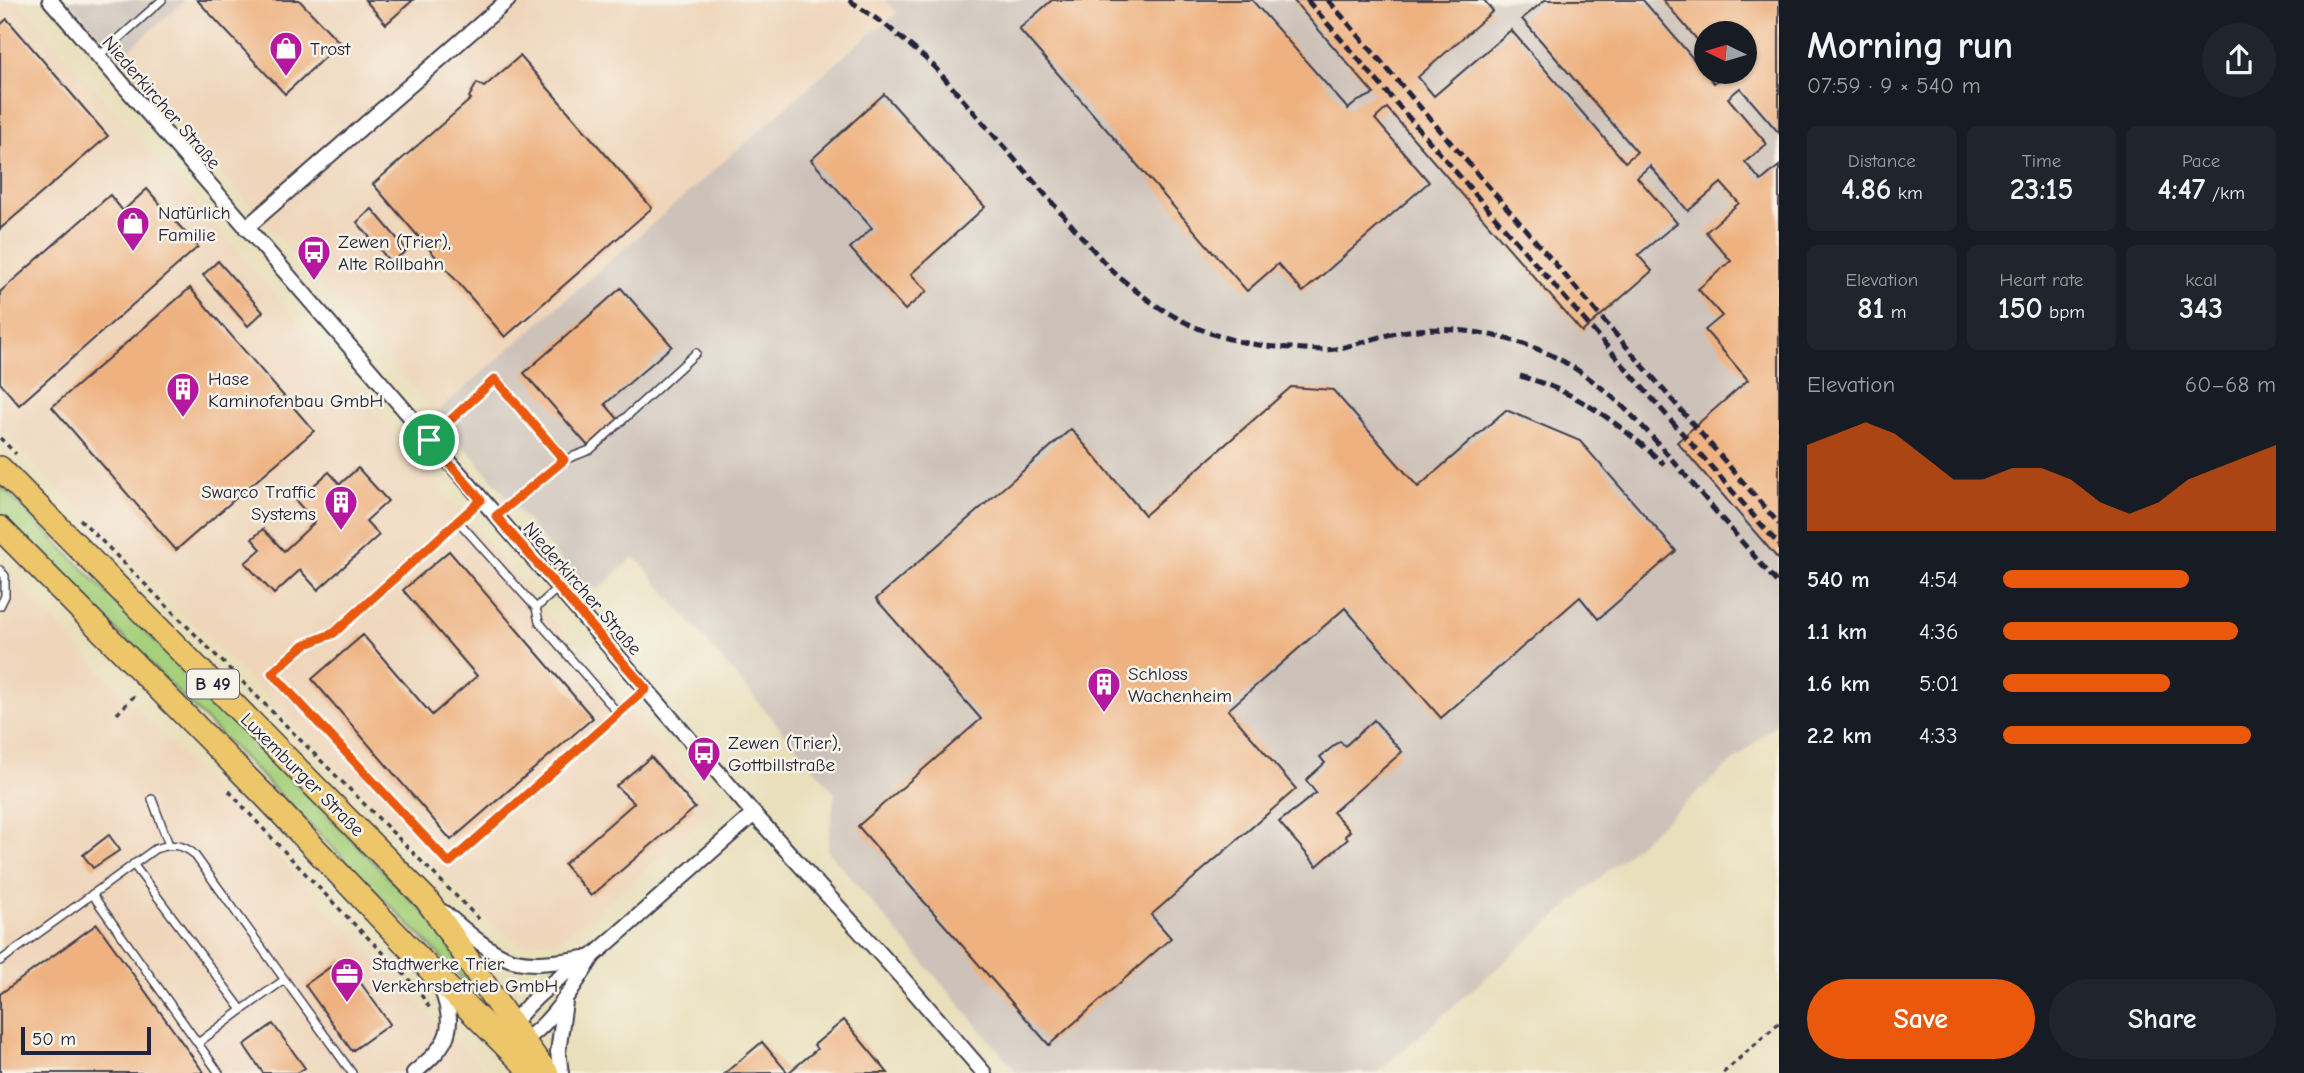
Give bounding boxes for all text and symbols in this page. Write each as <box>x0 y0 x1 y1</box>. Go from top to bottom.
north arrow <box>1694 21 1757 84</box>
map controls <box>1694 21 1757 84</box>
button: share <box>2202 23 2276 97</box>
text: Morning run <box>1807 24 2013 68</box>
shop icon: Trost <box>267 29 305 78</box>
street label: Niederkircher Straße <box>97 32 225 174</box>
place label: Trost <box>310 38 351 60</box>
text: 07:59 · 9 × 540 m <box>1807 72 1981 99</box>
text: Distance <box>1848 150 1916 172</box>
text: Time <box>2022 150 2061 172</box>
text: Pace <box>2182 150 2220 172</box>
text: 4.86 <box>1841 172 1891 207</box>
text: 23:15 <box>2010 172 2073 207</box>
text: 4:47 <box>2157 172 2205 207</box>
text: km <box>1891 182 1923 204</box>
text: /km <box>2205 182 2245 204</box>
place label: Natürlich Familie <box>158 202 231 246</box>
shop icon: Natürlich Familie <box>114 204 152 253</box>
place label: Zewen (Trier), Alte Rollbahn <box>338 231 451 275</box>
bus stop icon: Zewen (Trier), Alte Rollbahn <box>295 233 333 282</box>
text: Elevation <box>1845 269 1918 291</box>
text: Heart rate <box>2000 269 2083 291</box>
text: kcal <box>2185 269 2217 291</box>
text: 81 <box>1857 291 1884 326</box>
text: 150 <box>1998 291 2043 326</box>
text: 343 <box>2179 291 2223 326</box>
text: m <box>1884 301 1906 323</box>
text: bpm <box>2043 301 2085 323</box>
place label: Hase Kaminofenbau GmbH <box>208 368 383 412</box>
building icon: Hase Kaminofenbau GmbH <box>164 370 202 419</box>
text: Elevation <box>1807 371 1895 398</box>
text: 60–68 m <box>2185 371 2276 398</box>
pin <box>399 410 459 470</box>
icon: arrive <box>410 421 448 459</box>
place label: Swarco Traffic Systems <box>201 481 316 525</box>
building icon: Swarco Traffic Systems <box>322 483 360 532</box>
street label: Niederkircher Straße <box>518 518 646 660</box>
text: 540 m <box>1807 566 1870 593</box>
text: 4:54 <box>1919 566 1958 593</box>
text: 1.1 km <box>1807 618 1867 645</box>
text: 4:36 <box>1919 618 1958 645</box>
place label: Schloss Wachenheim <box>1128 663 1232 707</box>
building icon: Schloss Wachenheim <box>1085 665 1123 714</box>
road number: B 49 <box>187 670 239 698</box>
text: 1.6 km <box>1807 670 1870 697</box>
text: 5:01 <box>1919 670 1959 697</box>
street label: Luxemburger Straße <box>236 708 369 841</box>
text: 2.2 km <box>1807 722 1872 749</box>
text: 4:33 <box>1919 722 1958 749</box>
place label: Zewen (Trier), Gottbillstraße <box>728 732 841 776</box>
bus stop icon: Zewen (Trier), Gottbillstraße <box>685 734 723 783</box>
place label: Stadtwerke Trier Verkehrsbetrieb GmbH <box>372 953 558 997</box>
office icon: Stadtwerke Trier Verkehrsbetrieb GmbH <box>328 955 366 1004</box>
button: Save <box>1807 979 2035 1059</box>
button: Share <box>2049 979 2276 1059</box>
scale bar <box>21 1024 150 1056</box>
text: 50 m <box>32 1028 76 1050</box>

